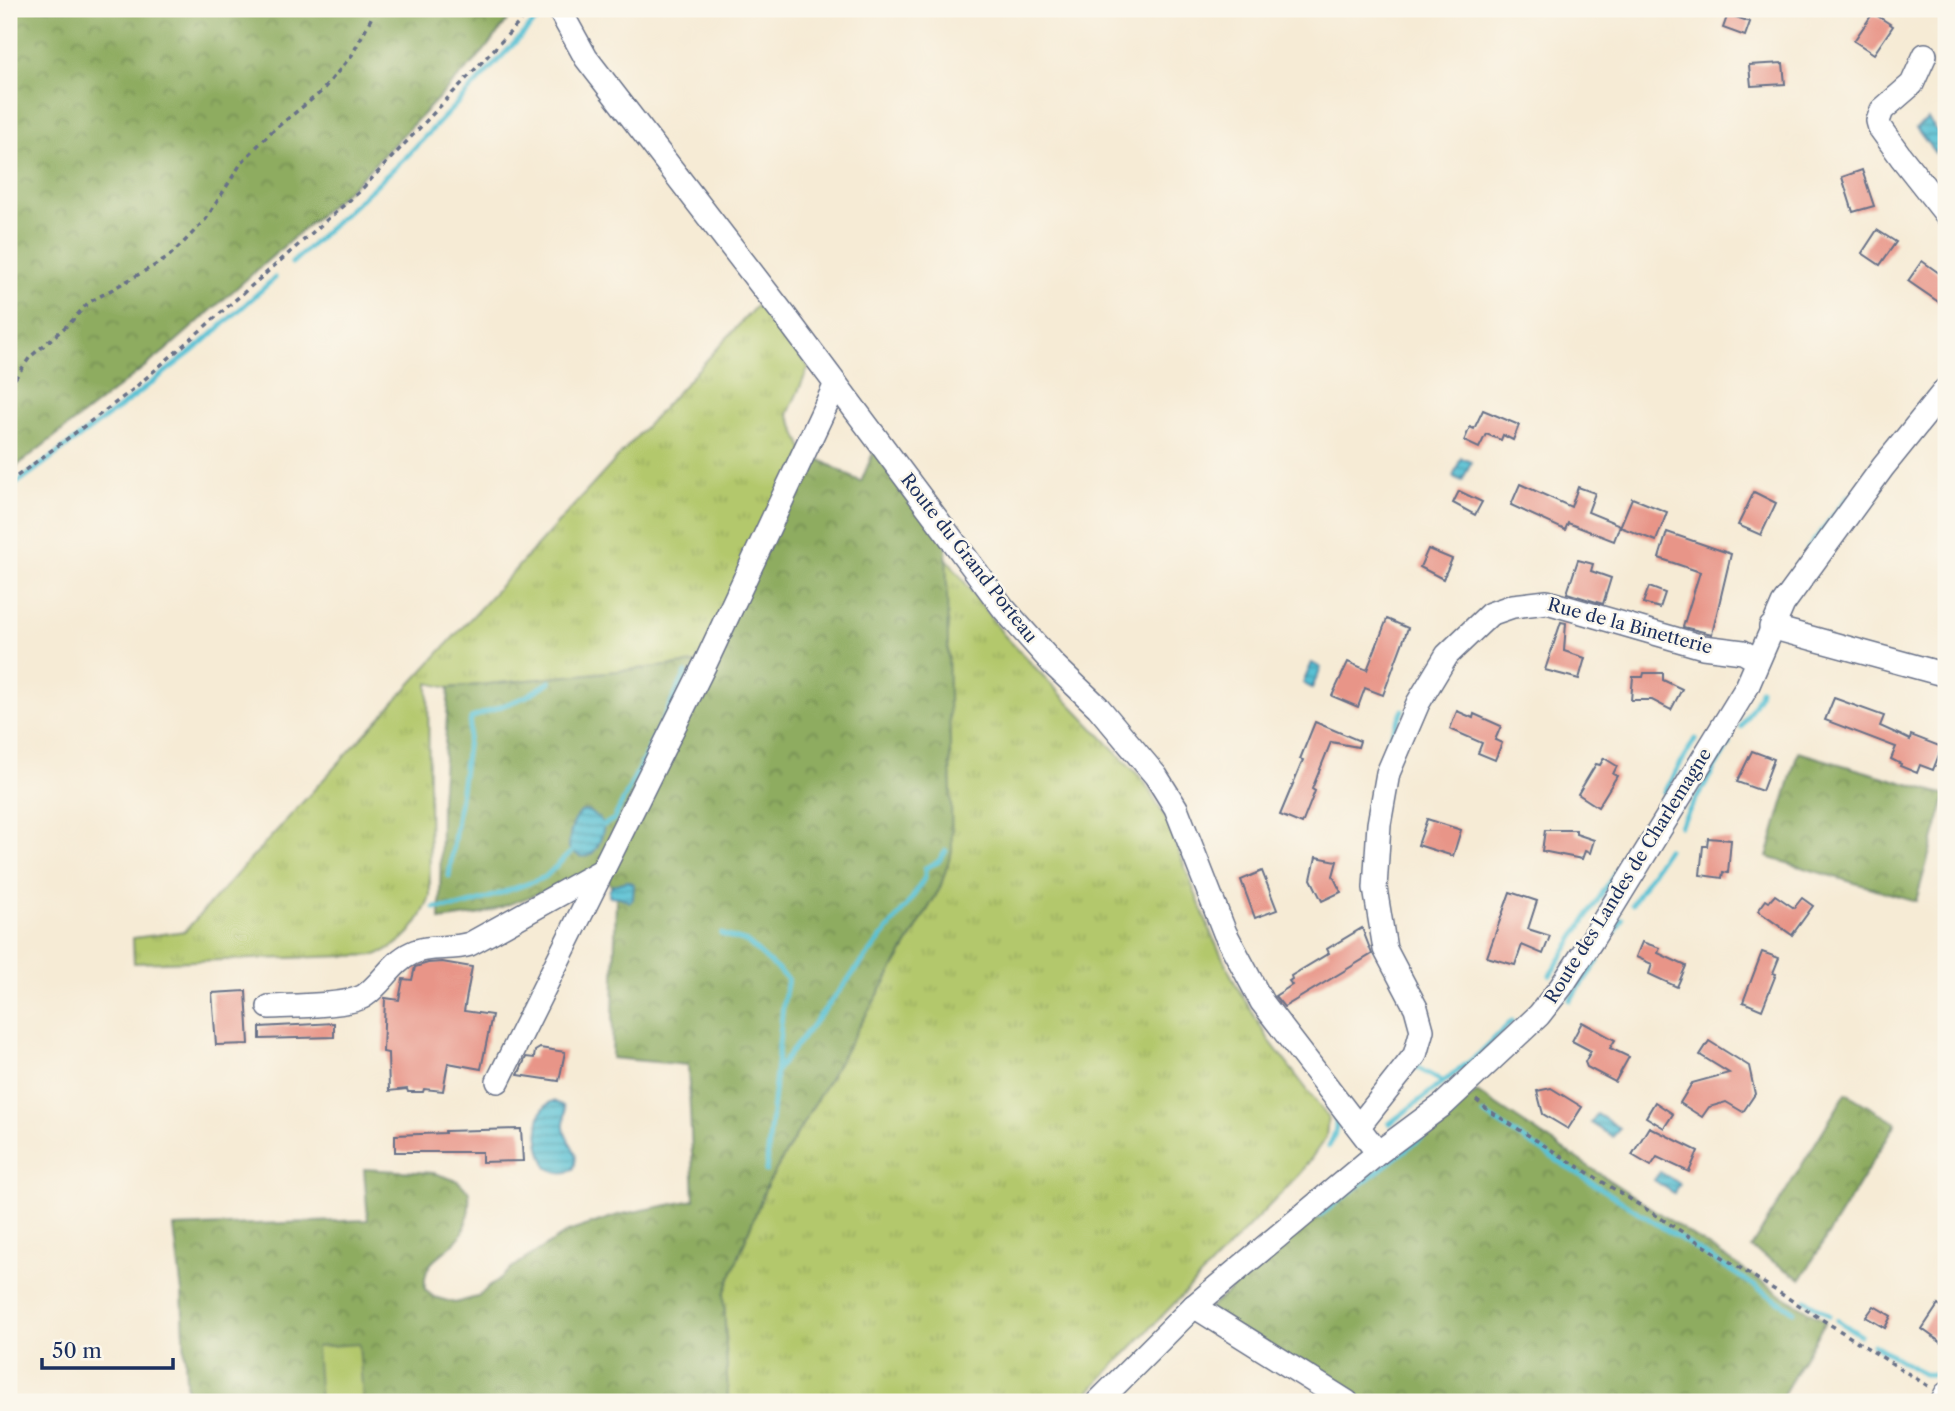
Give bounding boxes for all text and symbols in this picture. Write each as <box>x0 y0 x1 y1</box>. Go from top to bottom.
street label: Route du Grand Porteau <box>896 469 1042 647</box>
street label: Rue de la Binetterie <box>1545 593 1715 659</box>
street label: Route des Landes de Charlemagne <box>1540 744 1716 1008</box>
scale bar <box>42 1327 173 1371</box>
text: 50 m <box>52 1338 102 1363</box>

